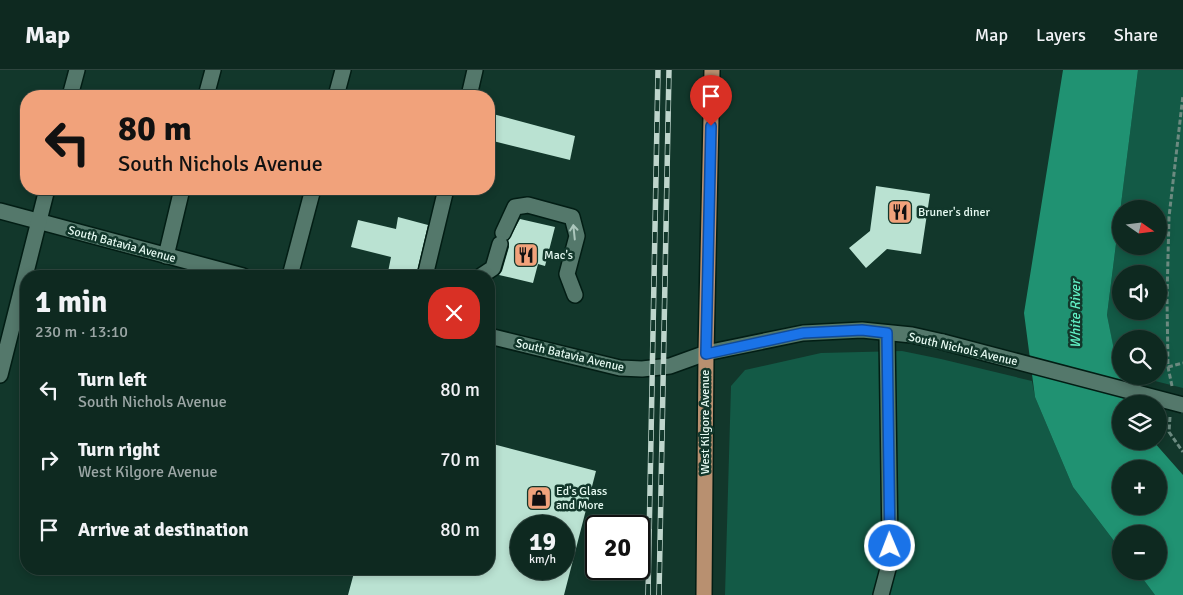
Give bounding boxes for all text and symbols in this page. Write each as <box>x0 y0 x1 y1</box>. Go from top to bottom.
text: Map <box>25 20 70 50</box>
text: Map <box>975 24 1008 46</box>
text: Layers <box>1036 24 1086 46</box>
text: Share <box>1114 24 1158 46</box>
pin <box>690 75 732 126</box>
icon: arrive <box>697 82 725 110</box>
text: 80 m <box>118 107 192 150</box>
icon: left <box>35 110 100 175</box>
text: South Nichols Avenue <box>118 150 323 177</box>
restaurant icon: Bruner's diner <box>887 199 913 225</box>
north arrow <box>1112 200 1168 255</box>
map controls <box>1112 200 1167 580</box>
place label: Bruner's diner <box>918 205 991 220</box>
street label: South Batavia Avenue <box>66 223 177 266</box>
one-way arrow <box>570 224 579 240</box>
restaurant icon: Mac's <box>513 242 539 268</box>
place label: Mac's <box>544 248 573 263</box>
button: sound <box>1112 265 1167 320</box>
water label: White River <box>1067 278 1084 348</box>
text: 1 min <box>35 284 107 321</box>
button: close <box>428 287 480 339</box>
text: 230 m · 13:10 <box>35 322 128 342</box>
street label: South Nichols Avenue <box>907 330 1019 369</box>
button: search <box>1112 330 1167 385</box>
street label: South Batavia Avenue <box>514 336 626 375</box>
text: Turn left <box>78 368 147 392</box>
street label: West Kilgore Avenue <box>698 370 713 474</box>
icon: left <box>35 376 63 404</box>
text: 80 m <box>440 378 480 402</box>
text: South Nichols Avenue <box>78 392 227 412</box>
button: layers <box>1112 395 1167 450</box>
text: Turn right <box>78 438 160 462</box>
icon: right <box>35 446 63 474</box>
text: 70 m <box>440 448 480 472</box>
button: + <box>1112 460 1167 515</box>
text: West Kilgore Avenue <box>78 462 218 482</box>
place label: Ed's Glass and More <box>556 484 607 513</box>
shop icon: Ed's Glass and More <box>526 485 552 511</box>
speed limit sign: 20 <box>585 515 650 580</box>
icon: arrive <box>35 516 63 544</box>
text: Arrive at destination <box>78 518 249 542</box>
text: 80 m <box>440 518 480 542</box>
position arrow <box>863 519 915 571</box>
button: − <box>1112 525 1167 580</box>
text: 19 <box>529 526 556 557</box>
text: km/h <box>529 552 556 567</box>

